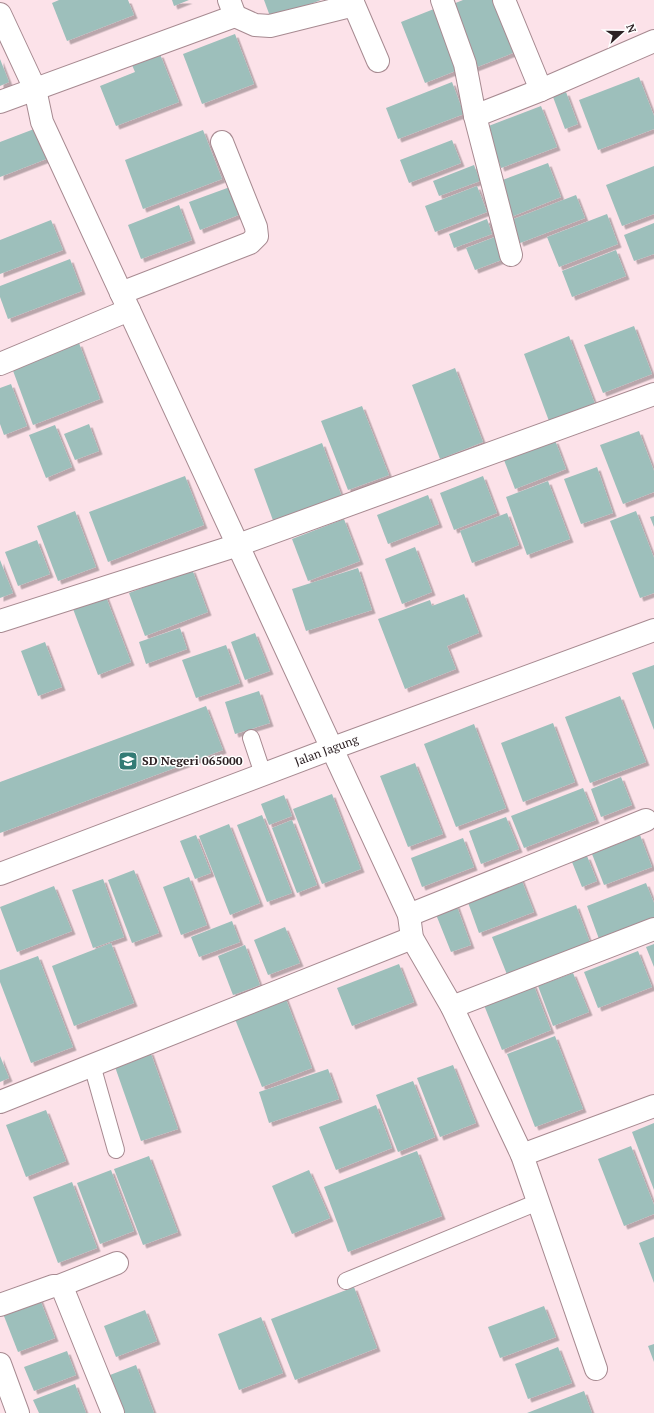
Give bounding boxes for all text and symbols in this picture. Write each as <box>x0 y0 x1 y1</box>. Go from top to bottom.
north arrow <box>602 12 642 52</box>
text: N <box>623 22 640 35</box>
street label: Jalan Jagung <box>292 731 361 769</box>
school or university icon: SD Negeri 065000 <box>117 750 139 772</box>
place label: SD Negeri 065000 <box>142 753 243 768</box>

